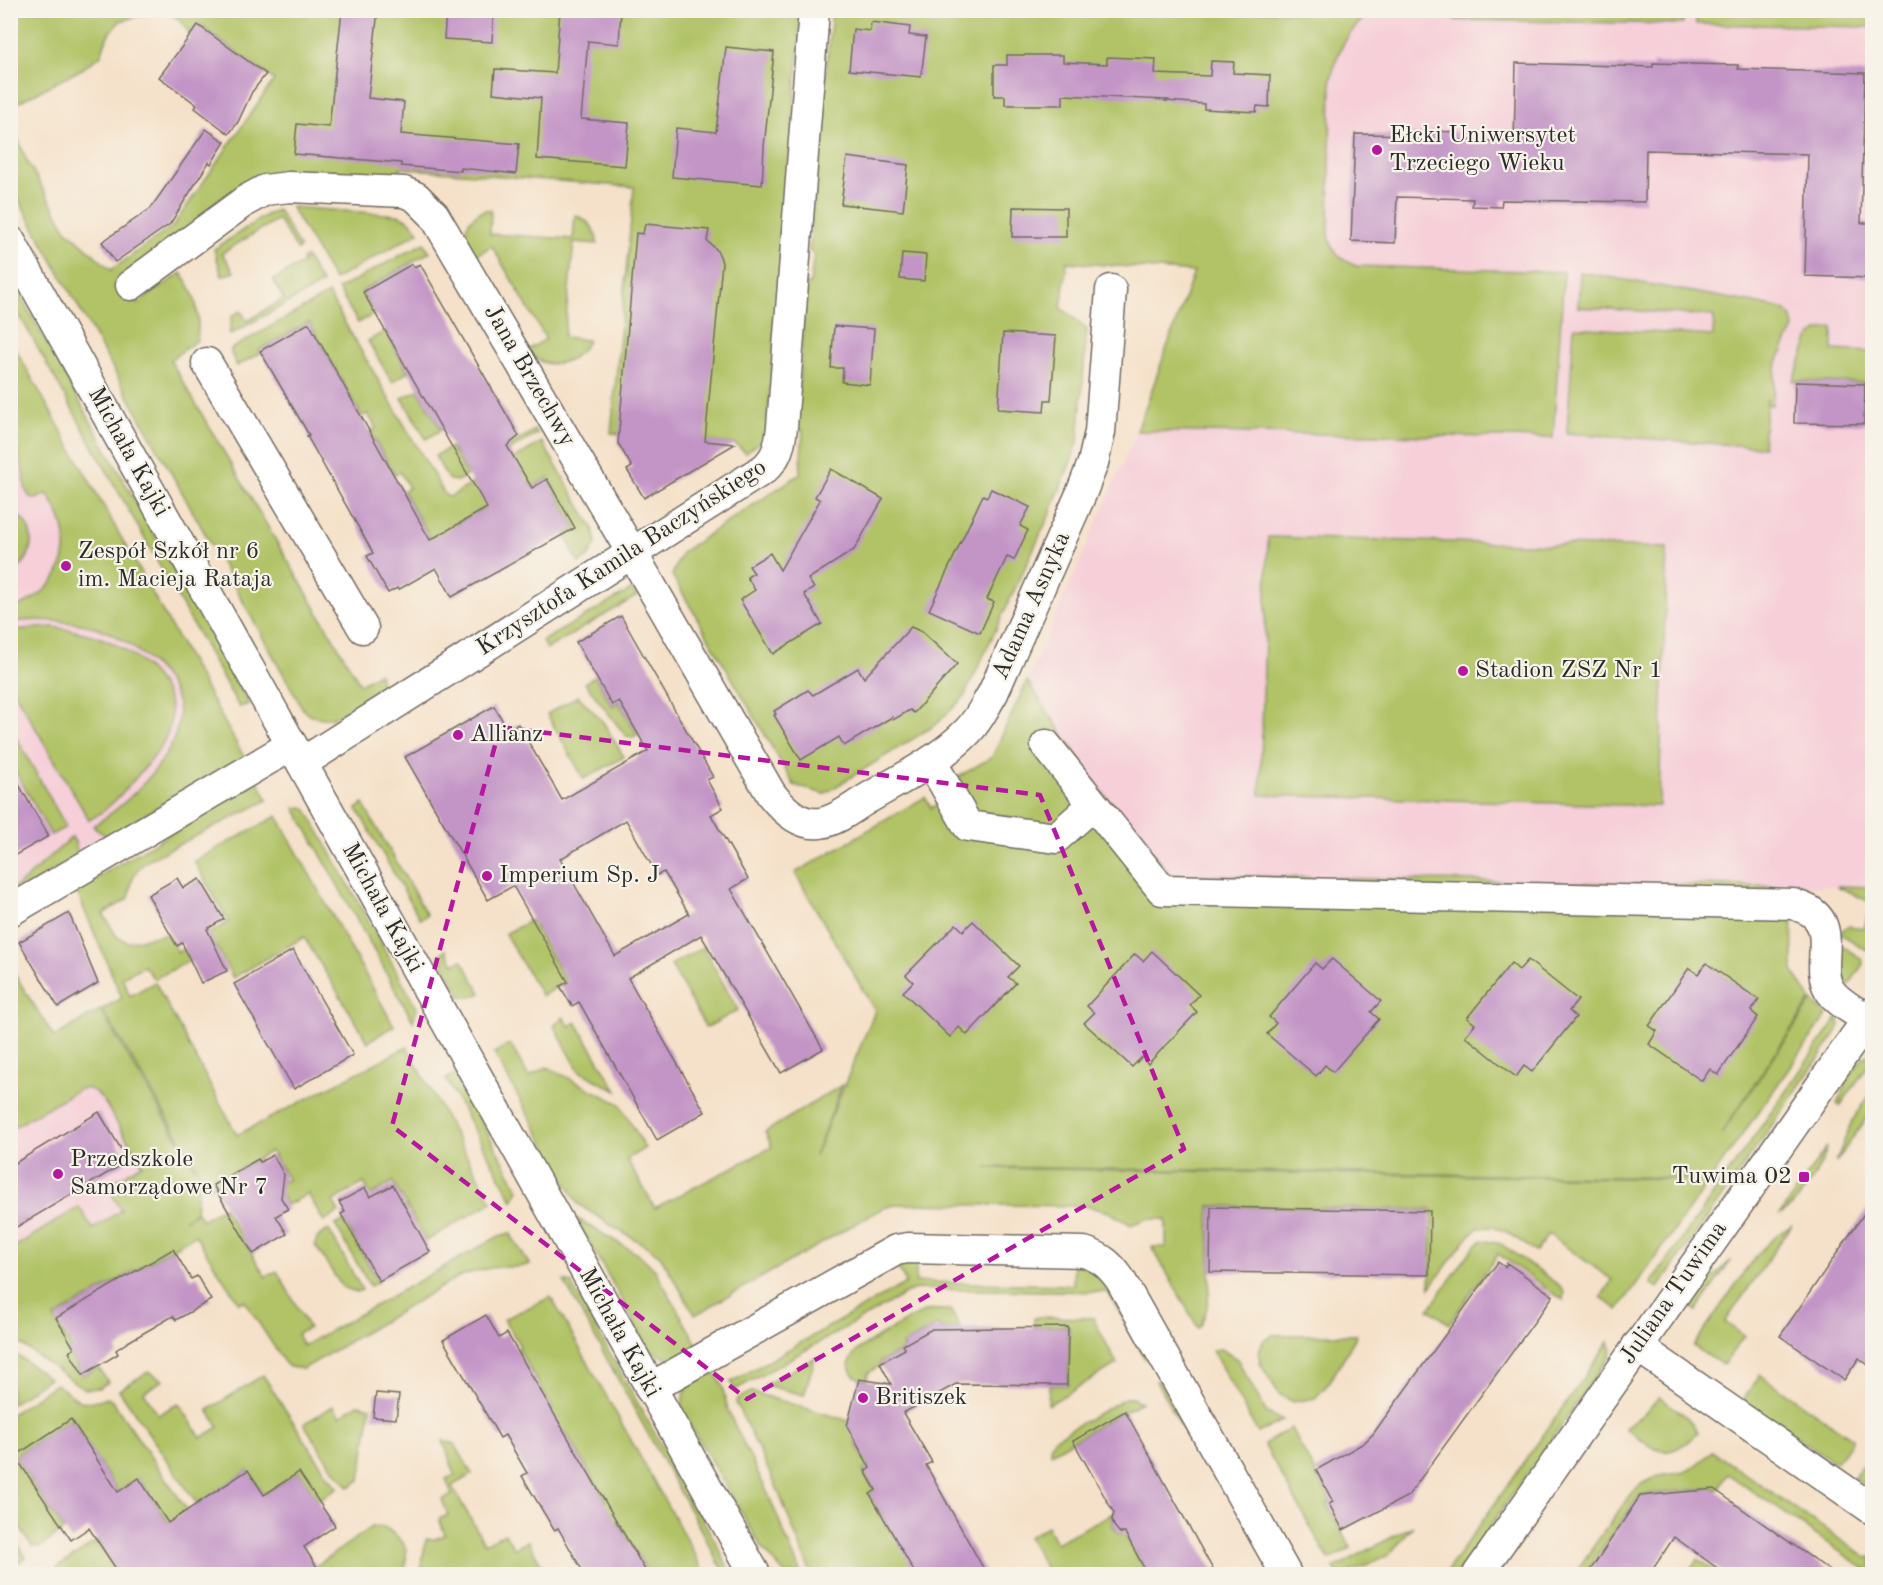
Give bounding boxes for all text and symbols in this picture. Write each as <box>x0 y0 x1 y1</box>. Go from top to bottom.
place label: Ełcki Uniwersytet Trzeciego Wieku <box>1389 124 1576 176</box>
marker: Ełcki Uniwersytet Trzeciego Wieku <box>1370 143 1384 157</box>
street label: Jana Brzechwy <box>479 301 579 451</box>
street label: Michała Kajki <box>83 383 173 521</box>
street label: Krzysztofa Kamila Baczyńskiego <box>473 455 771 661</box>
street label: Adama Asnyka <box>989 528 1075 684</box>
place label: Zespół Szkół nr 6 im. Macieja Rataja <box>78 540 272 592</box>
marker: Zespół Szkół nr 6 im. Macieja Rataja <box>59 559 73 573</box>
place label: Stadion ZSZ Nr 1 <box>1475 659 1663 683</box>
marker: Stadion ZSZ Nr 1 <box>1456 664 1470 678</box>
place label: Allianz <box>470 723 543 747</box>
marker: Allianz <box>451 728 465 742</box>
street label: Michała Kajki <box>337 839 427 977</box>
place label: Imperium Sp. J <box>499 864 660 888</box>
marker: Imperium Sp. J <box>480 869 494 883</box>
place label: Przedszkole Samorządowe Nr 7 <box>70 1148 268 1200</box>
place label: Tuwima 02 <box>1671 1165 1792 1189</box>
marker: Przedszkole Samorządowe Nr 7 <box>51 1167 65 1181</box>
marker: Tuwima 02 <box>1797 1170 1811 1184</box>
street label: Juliana Tuwima <box>1616 1217 1732 1369</box>
street label: Michała Kajki <box>574 1264 664 1402</box>
place label: Britiszek <box>875 1386 967 1410</box>
marker: Britiszek <box>856 1391 870 1405</box>

